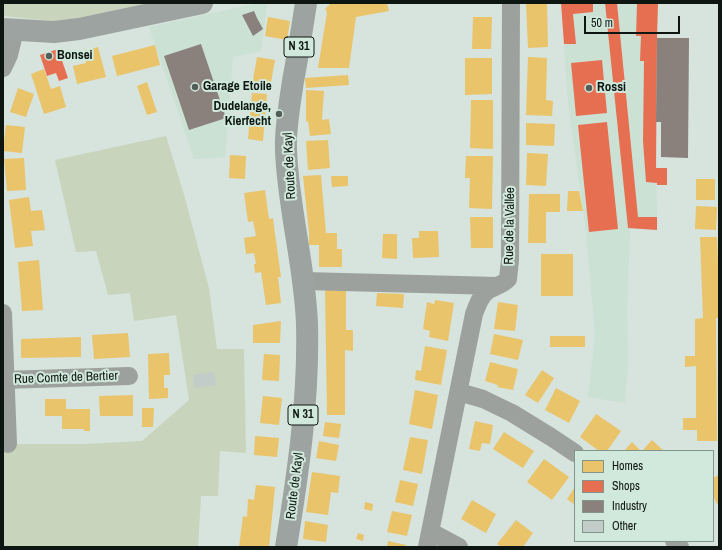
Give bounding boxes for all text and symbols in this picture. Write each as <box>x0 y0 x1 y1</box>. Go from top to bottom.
scale bar <box>586 8 682 34</box>
text: 50 m <box>591 15 613 31</box>
road number: N 31 <box>284 37 314 57</box>
place label: Bonsei <box>57 48 93 64</box>
marker: Bonsei <box>44 51 54 61</box>
place label: Garage Etoile <box>203 79 272 95</box>
place label: Rossi <box>597 80 626 96</box>
marker: Garage Etoile <box>190 82 200 92</box>
marker: Rossi <box>584 83 594 93</box>
place label: Dudelange, Kierfecht <box>214 99 271 130</box>
marker: Dudelange, Kierfecht <box>274 109 284 119</box>
street label: Route de Kayl <box>280 132 300 200</box>
street label: Rue de la Vallée <box>502 187 518 265</box>
street label: Rue Comte de Bertier <box>14 368 118 388</box>
road number: N 31 <box>288 405 318 425</box>
legend <box>574 450 714 542</box>
street label: Route de Kayl <box>283 452 307 520</box>
text: Homes <box>612 458 643 474</box>
text: Shops <box>612 478 640 494</box>
text: Industry <box>612 498 647 514</box>
text: Other <box>612 518 637 534</box>

